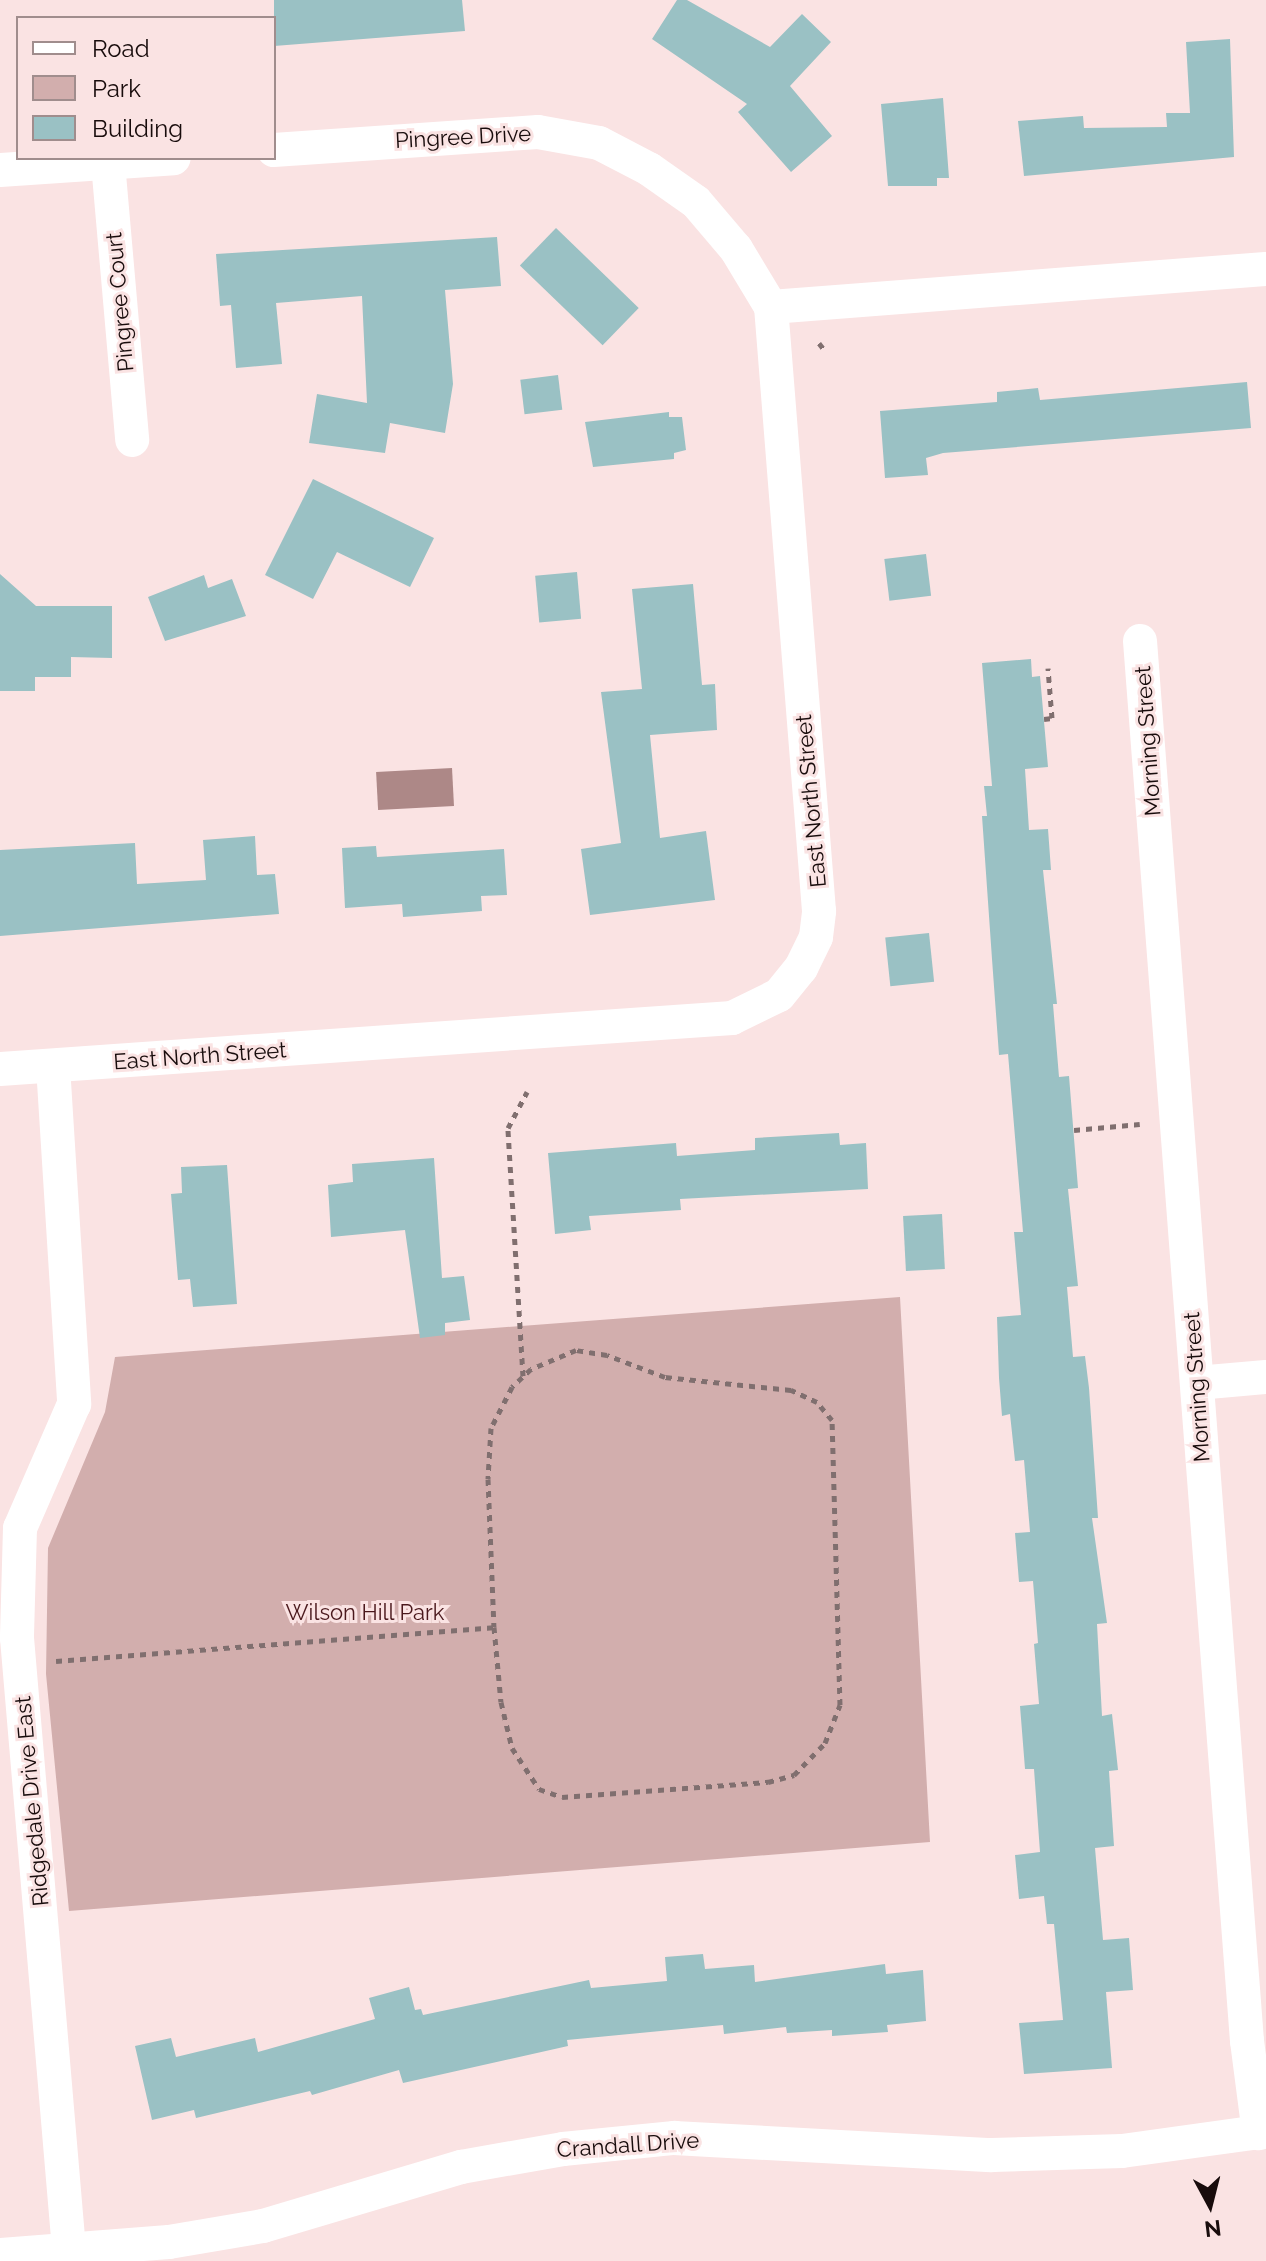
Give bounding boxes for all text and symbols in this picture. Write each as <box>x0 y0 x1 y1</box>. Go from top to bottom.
legend <box>16 16 276 160</box>
text: Road <box>92 34 150 63</box>
text: Park <box>92 74 141 103</box>
text: Building <box>92 114 183 143</box>
street label: Pingree Drive <box>394 120 532 154</box>
street label: Pingree Court <box>101 231 139 373</box>
street label: Morning Street <box>1130 665 1166 817</box>
street label: East North Street <box>790 714 832 888</box>
street label: East North Street <box>113 1037 287 1075</box>
street label: Morning Street <box>1179 1311 1215 1463</box>
park label: Wilson Hill Park <box>285 1600 445 1626</box>
street label: Ridgedale Drive East <box>10 1695 54 1907</box>
street label: Crandall Drive <box>556 2127 700 2163</box>
north arrow <box>1170 2165 1250 2245</box>
text: N <box>1203 2215 1223 2243</box>

